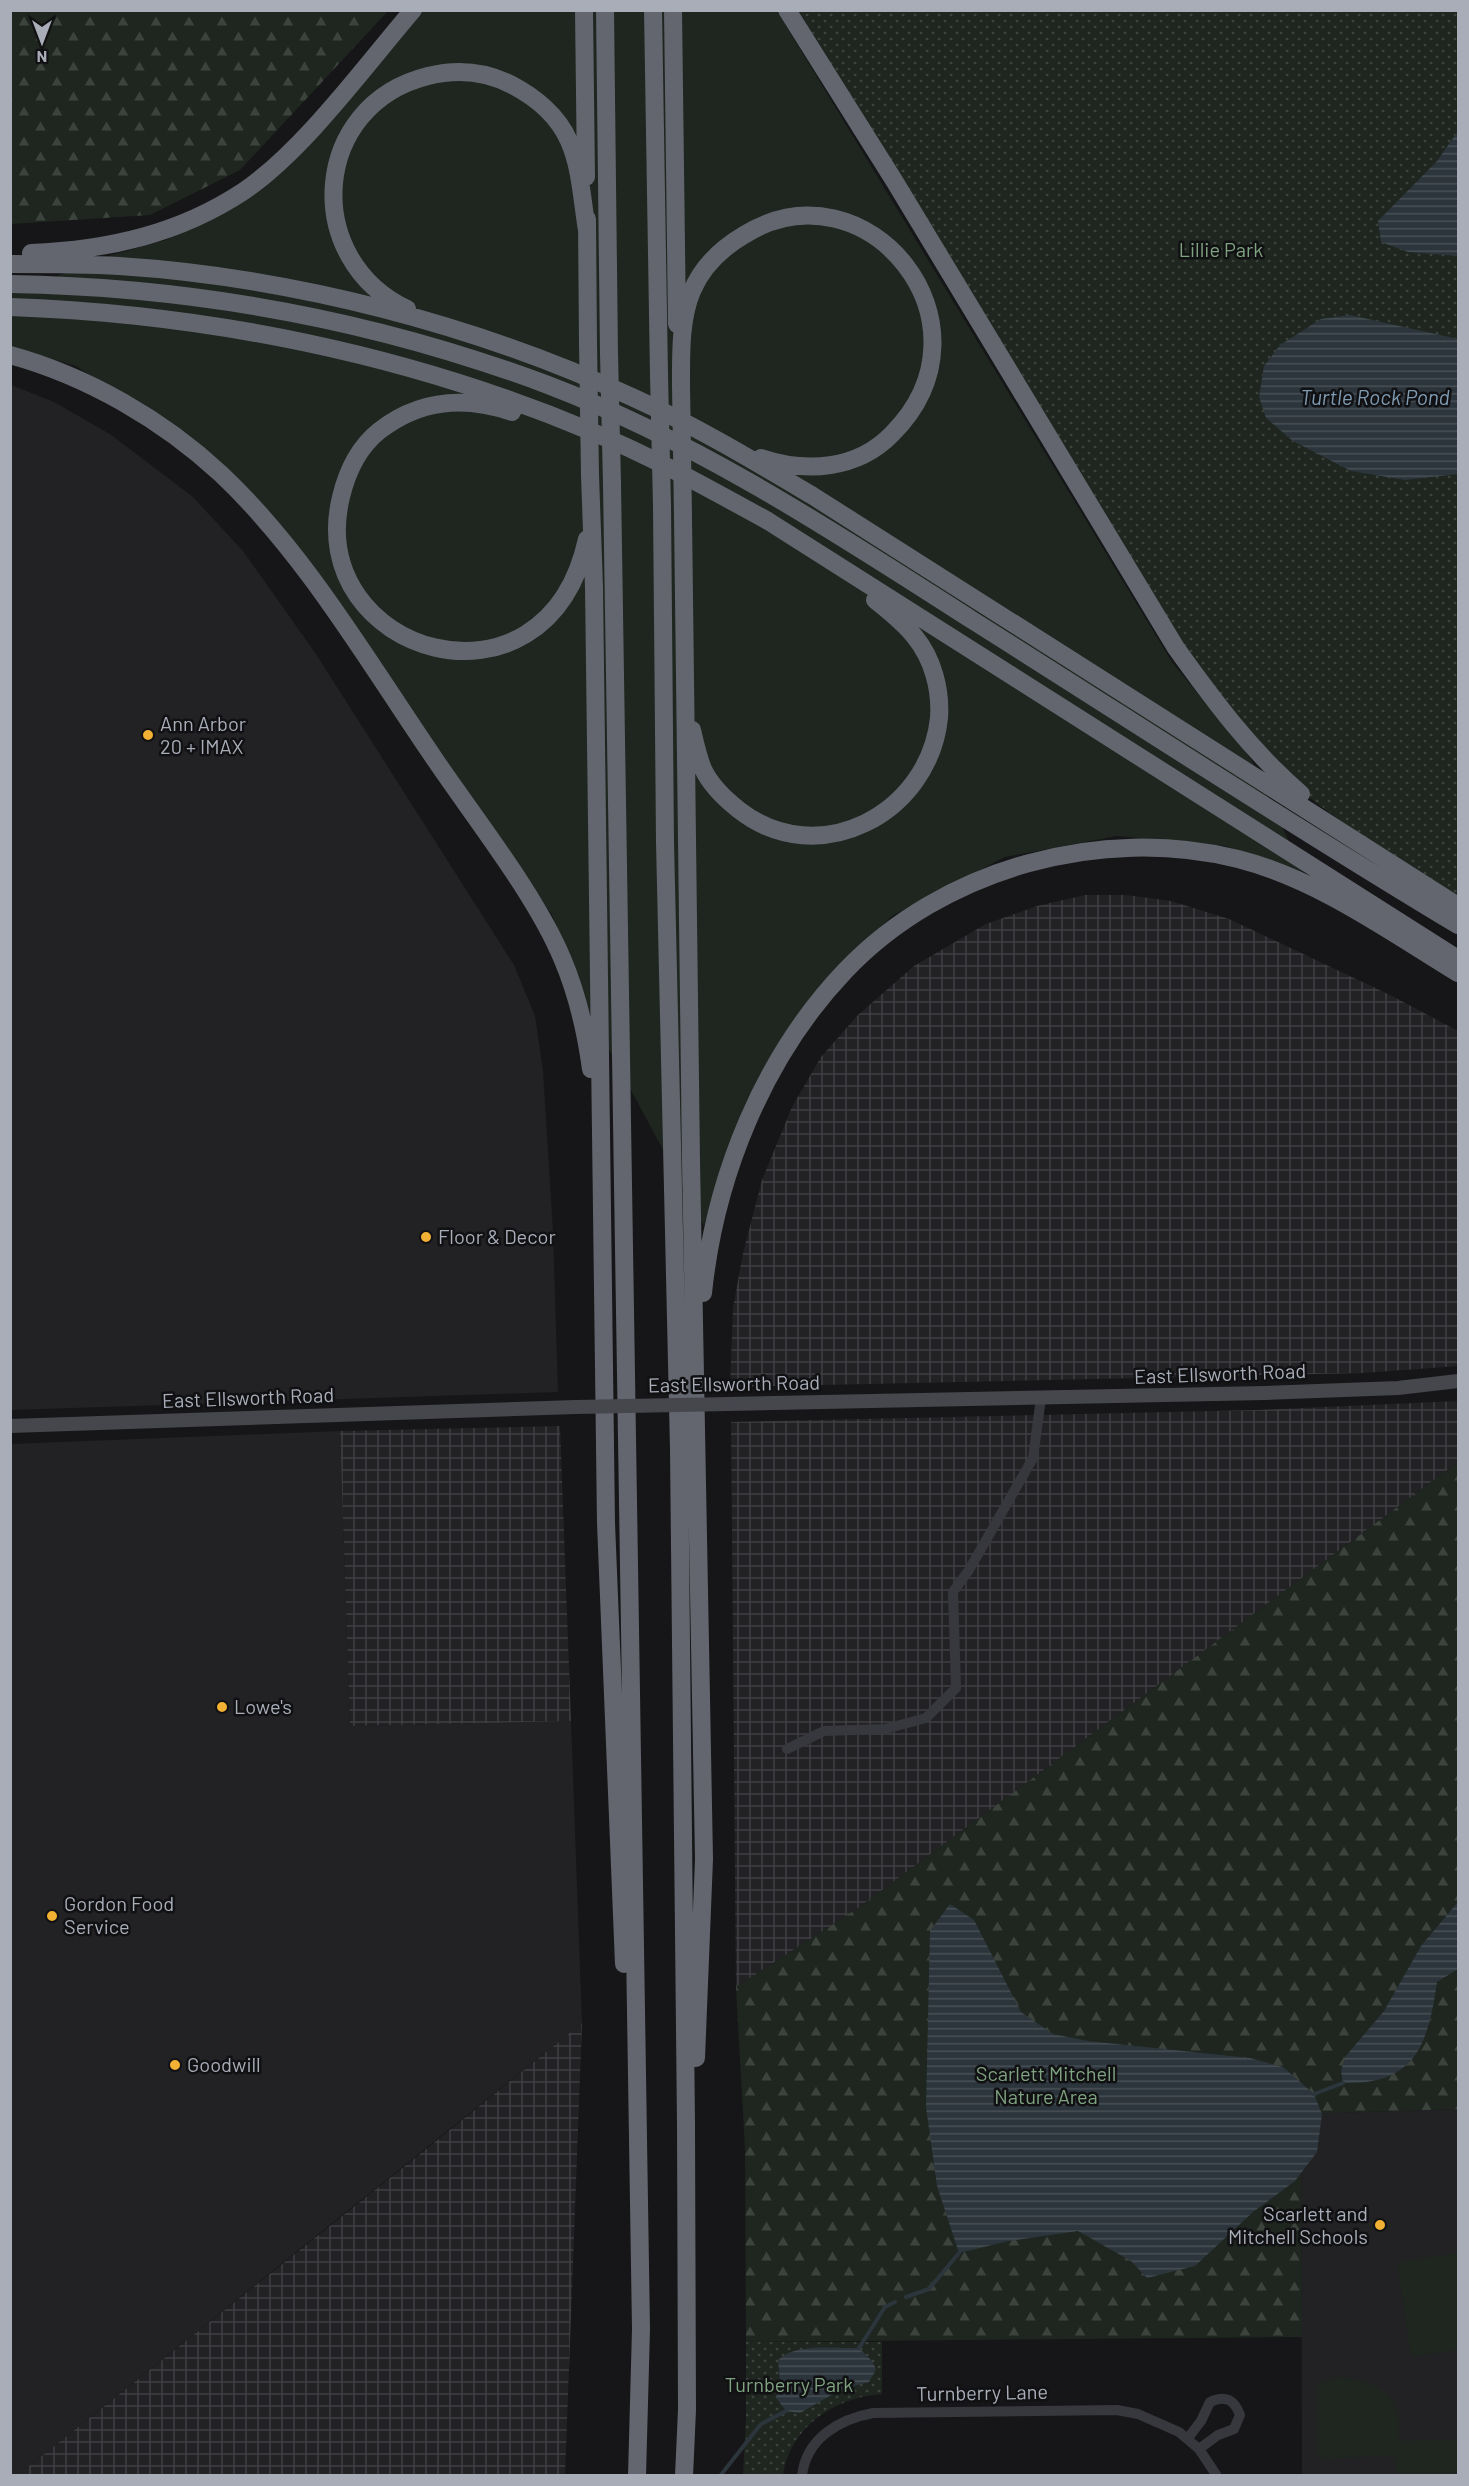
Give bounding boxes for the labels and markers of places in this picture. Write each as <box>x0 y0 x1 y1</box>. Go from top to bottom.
place label: Ann Arbor 20 + IMAX <box>160 711 246 758</box>
marker: Ann Arbor 20 + IMAX <box>141 728 155 742</box>
place label: Floor & Decor <box>438 1224 556 1248</box>
marker: Floor & Decor <box>419 1230 433 1244</box>
place label: Lowe's <box>234 1694 292 1718</box>
marker: Lowe's <box>215 1700 229 1714</box>
place label: Gordon Food Service <box>64 1891 174 1938</box>
marker: Gordon Food Service <box>45 1909 59 1923</box>
place label: Goodwill <box>187 2052 261 2076</box>
marker: Goodwill <box>168 2058 182 2072</box>
place label: Scarlett and Mitchell Schools <box>1228 2201 1368 2248</box>
marker: Scarlett and Mitchell Schools <box>1373 2218 1387 2232</box>

